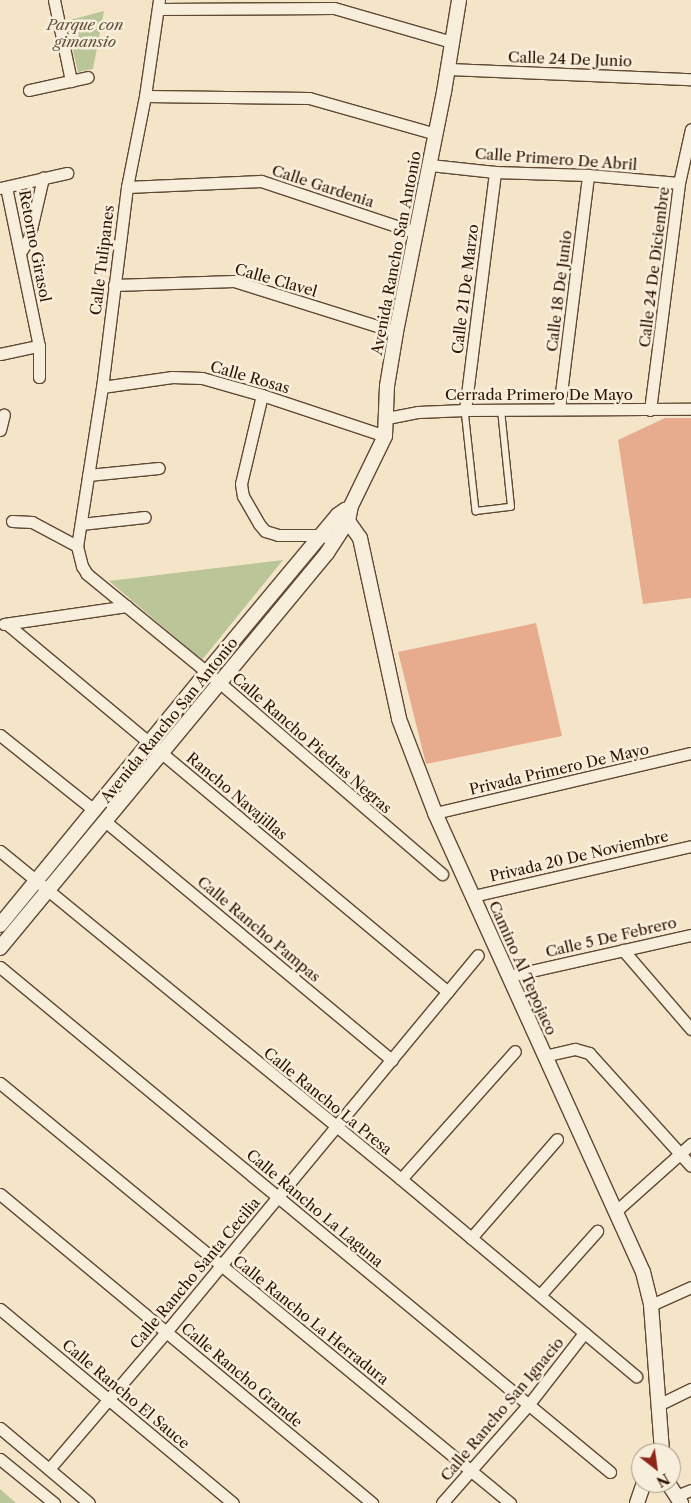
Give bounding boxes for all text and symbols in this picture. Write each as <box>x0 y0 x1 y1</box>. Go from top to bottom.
park label: Parque con gimansio <box>47 15 123 50</box>
street label: Calle 24 De Junio <box>508 48 632 70</box>
street label: Calle Primero De Abril <box>474 144 638 174</box>
street label: Avenida Rancho San Antonio <box>367 149 425 357</box>
street label: Calle Gardenia <box>270 161 376 211</box>
street label: Calle 24 De Diciembre <box>635 186 673 348</box>
street label: Retorno Girasol <box>15 188 55 304</box>
street label: Calle Tulipanes <box>86 204 118 316</box>
street label: Calle 21 De Marzo <box>448 223 482 355</box>
street label: Calle 18 De Junio <box>543 229 575 353</box>
street label: Calle Clavel <box>233 260 319 300</box>
street label: Calle Rosas <box>208 357 292 397</box>
street label: Cerrada Primero De Mayo <box>445 386 633 404</box>
street label: Avenida Rancho San Antonio <box>96 633 242 807</box>
street label: Calle Rancho Piedras Negras <box>229 669 395 817</box>
street label: Privada Primero De Mayo <box>467 740 651 798</box>
street label: Rancho Navajillas <box>183 749 291 843</box>
street label: Privada 20 De Noviembre <box>488 827 670 885</box>
street label: Calle Rancho Pampas <box>194 872 324 986</box>
street label: Camino Al Tepojaco <box>485 898 561 1038</box>
street label: Calle 5 De Febrero <box>544 913 678 961</box>
street label: Calle Rancho La Presa <box>260 1044 396 1158</box>
street label: Calle Rancho La Laguna <box>243 1145 387 1271</box>
street label: Calle Rancho Santa Cecilia <box>126 1194 264 1352</box>
street label: Calle Rancho La Herradura <box>230 1252 392 1388</box>
street label: Calle Rancho Grande <box>178 1319 306 1431</box>
street label: Calle Rancho San Ignacio <box>437 1333 567 1485</box>
street label: Calle Rancho El Sauce <box>59 1335 193 1453</box>
north arrow <box>631 1443 681 1493</box>
text: N <box>653 1469 673 1491</box>

